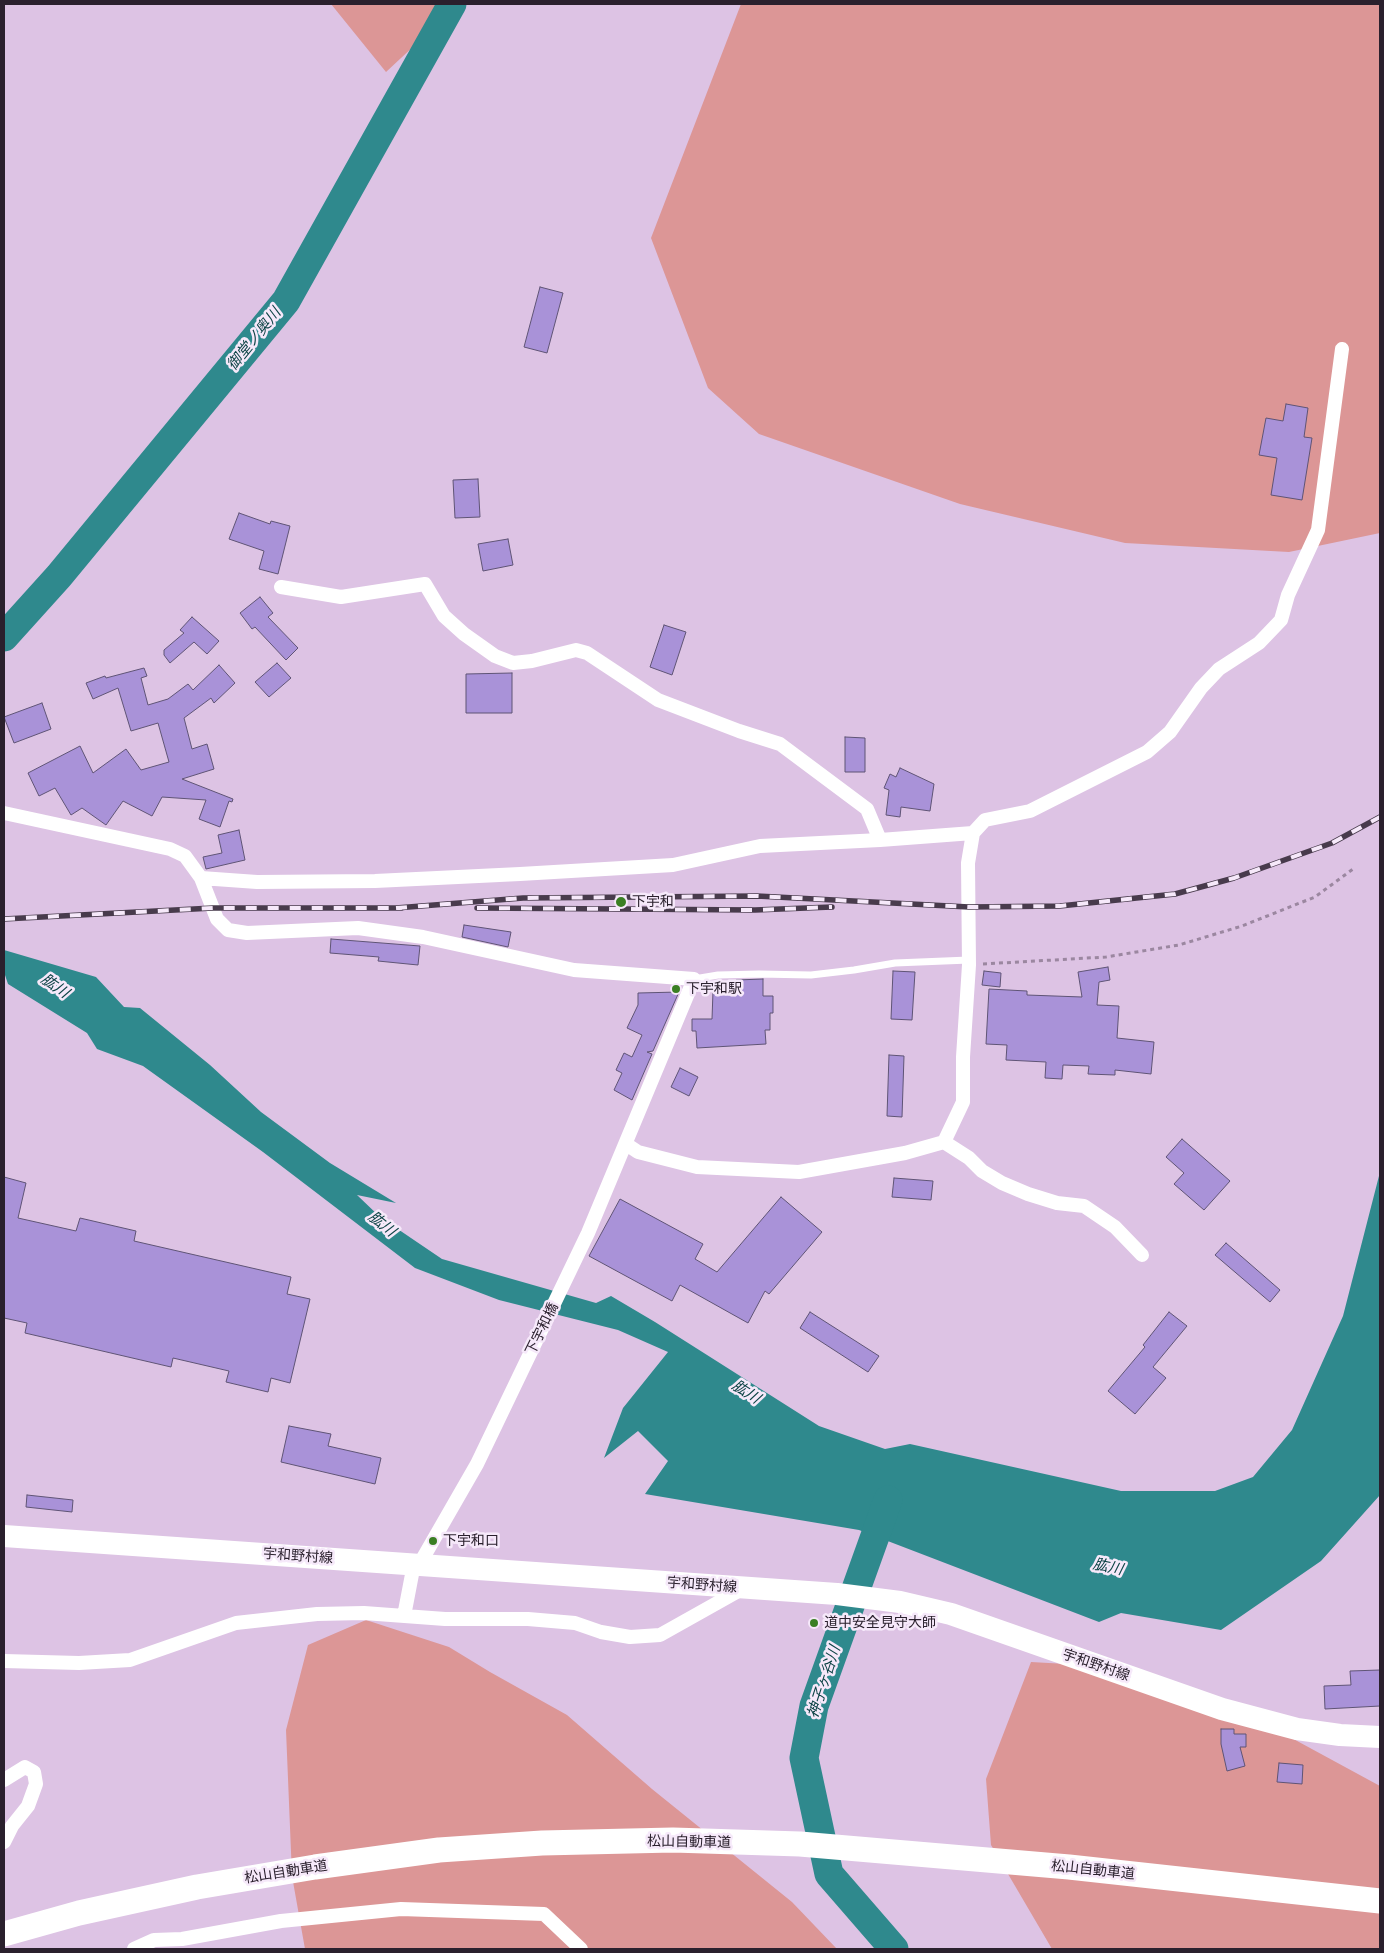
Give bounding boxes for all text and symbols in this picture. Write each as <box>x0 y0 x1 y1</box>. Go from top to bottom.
water label: 御堂ノ奥川 <box>223 304 285 374</box>
place label: 下宇和 <box>632 894 674 910</box>
marker: 下宇和 <box>614 895 628 909</box>
water label: 肱川 <box>38 970 72 1002</box>
place label: 下宇和駅 <box>686 981 742 997</box>
marker: 下宇和駅 <box>670 983 682 995</box>
water label: 肱川 <box>365 1208 399 1240</box>
street label: 下宇和橋 <box>522 1300 562 1358</box>
water label: 肱川 <box>729 1376 763 1408</box>
place label: 下宇和口 <box>443 1533 499 1549</box>
marker: 下宇和口 <box>427 1535 439 1547</box>
street label: 宇和野村線 <box>262 1545 334 1567</box>
water label: 肱川 <box>1091 1555 1125 1579</box>
street label: 宇和野村線 <box>666 1574 738 1596</box>
place label: 道中安全見守大師 <box>824 1615 936 1631</box>
marker: 道中安全見守大師 <box>808 1617 820 1629</box>
water label: 神子ヶ谷川 <box>804 1644 844 1720</box>
street label: 宇和野村線 <box>1060 1646 1132 1684</box>
street label: 松山自動車道 <box>647 1833 731 1851</box>
street label: 松山自動車道 <box>243 1857 329 1887</box>
street label: 松山自動車道 <box>1050 1857 1136 1883</box>

